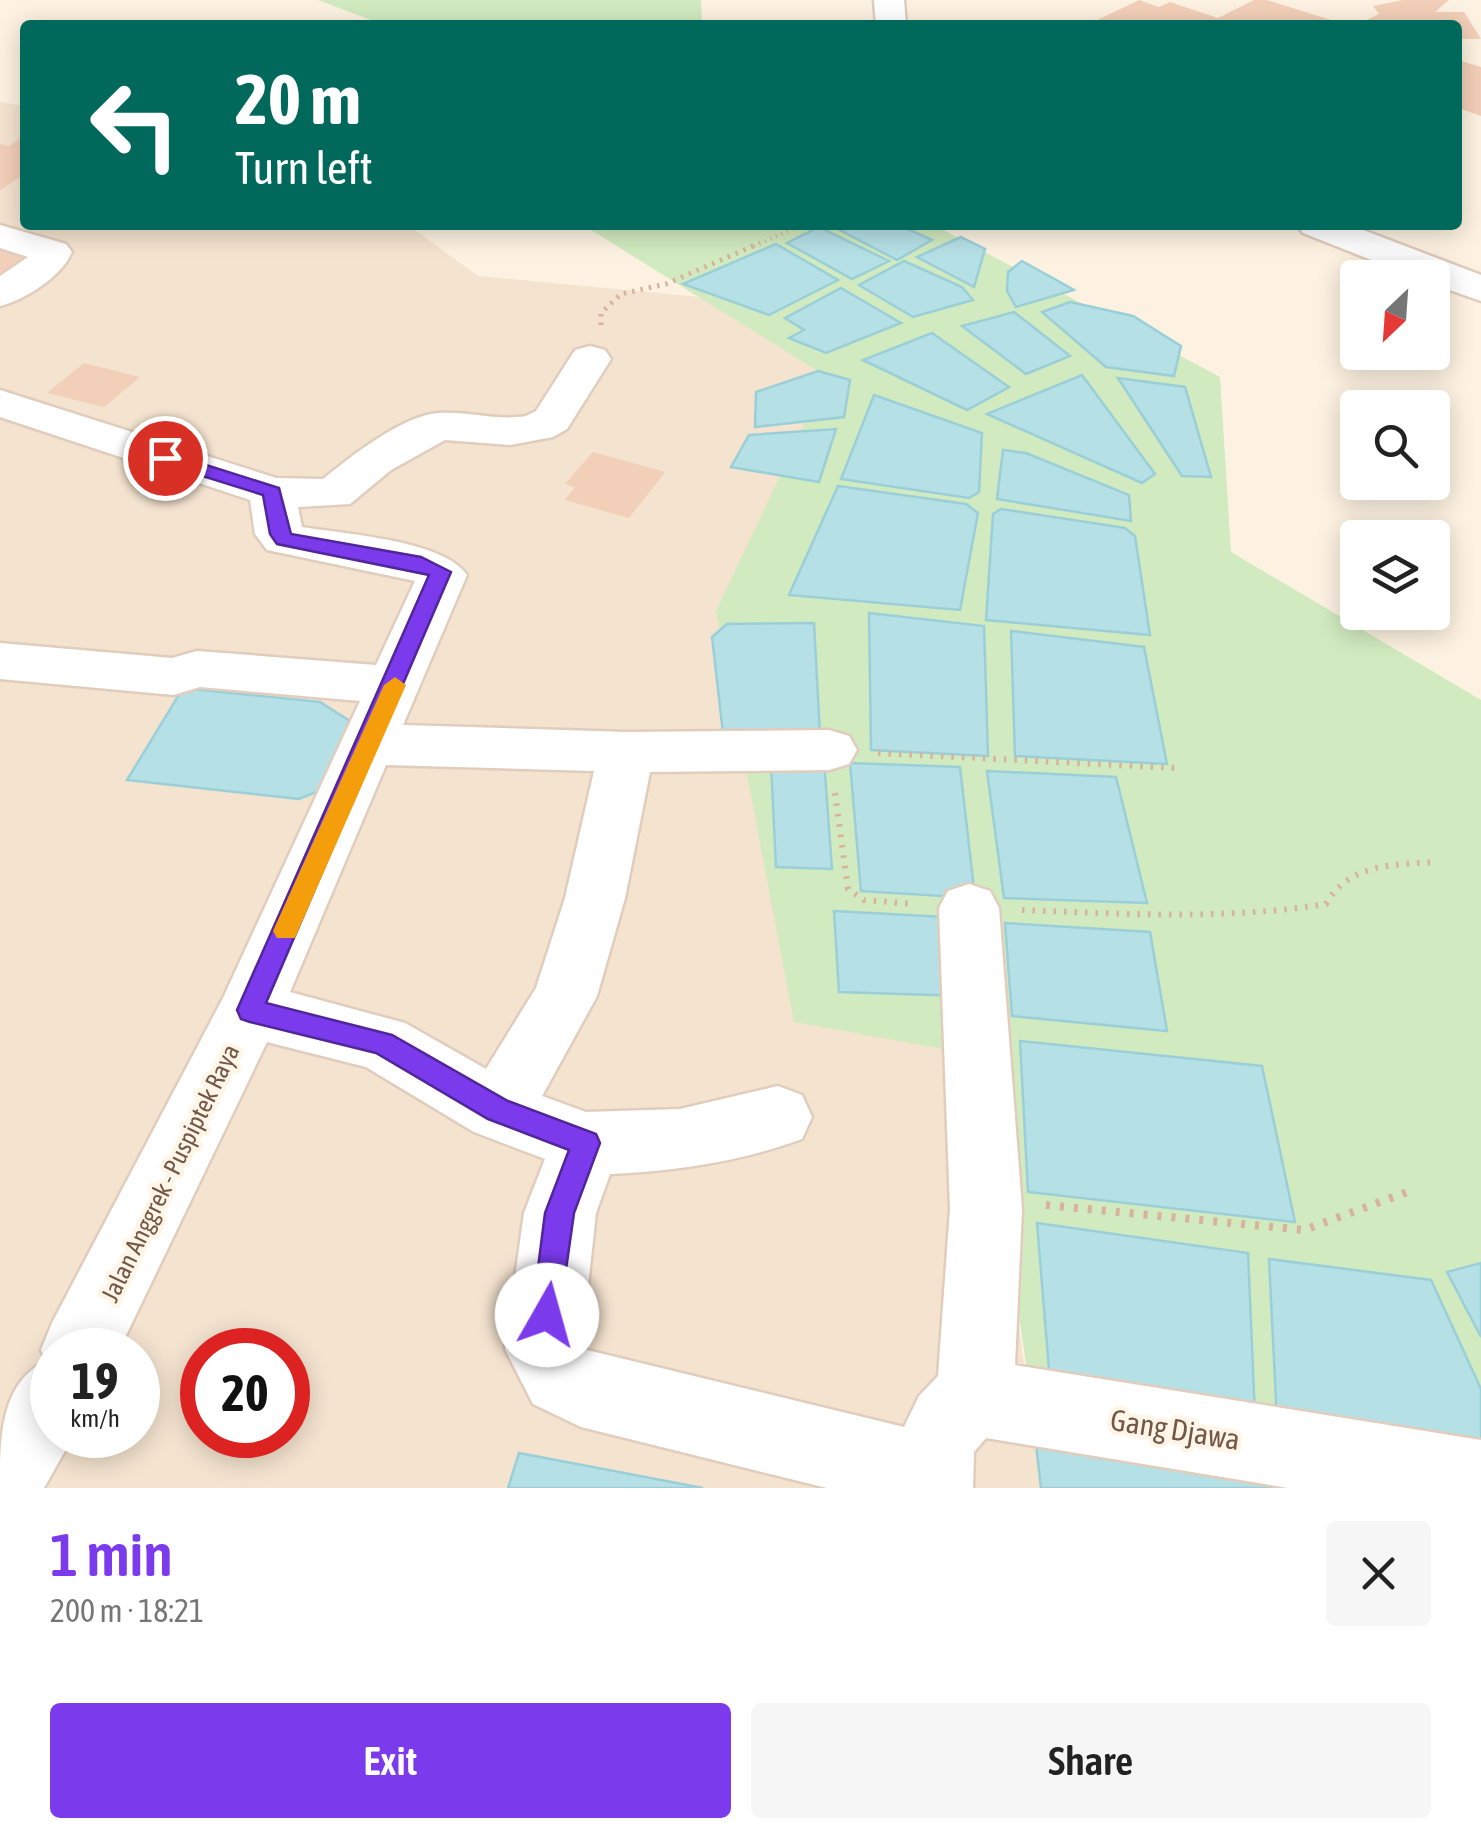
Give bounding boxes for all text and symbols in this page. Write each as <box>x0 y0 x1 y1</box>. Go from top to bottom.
text: 20 m <box>235 59 361 139</box>
icon: left <box>70 60 200 190</box>
text: Turn left <box>235 142 373 194</box>
north arrow <box>1340 260 1450 370</box>
map controls <box>1340 260 1450 630</box>
button: search <box>1340 390 1450 500</box>
pin <box>123 416 208 501</box>
icon: arrive <box>138 431 193 486</box>
button: layers <box>1340 520 1450 630</box>
street label: Jalan Anggrek - Puspiptek Raya <box>95 1040 245 1306</box>
position arrow <box>495 1263 599 1367</box>
speed limit sign: 20 <box>180 1328 310 1458</box>
text: 19 <box>71 1352 118 1410</box>
street label: Gang Djawa <box>1108 1402 1242 1456</box>
text: km/h <box>70 1404 120 1432</box>
text: 1 min <box>50 1520 173 1589</box>
button: close <box>1326 1521 1431 1626</box>
text: 200 m · 18:21 <box>50 1592 204 1629</box>
button: Exit <box>50 1703 731 1818</box>
button: Share <box>751 1703 1431 1818</box>

